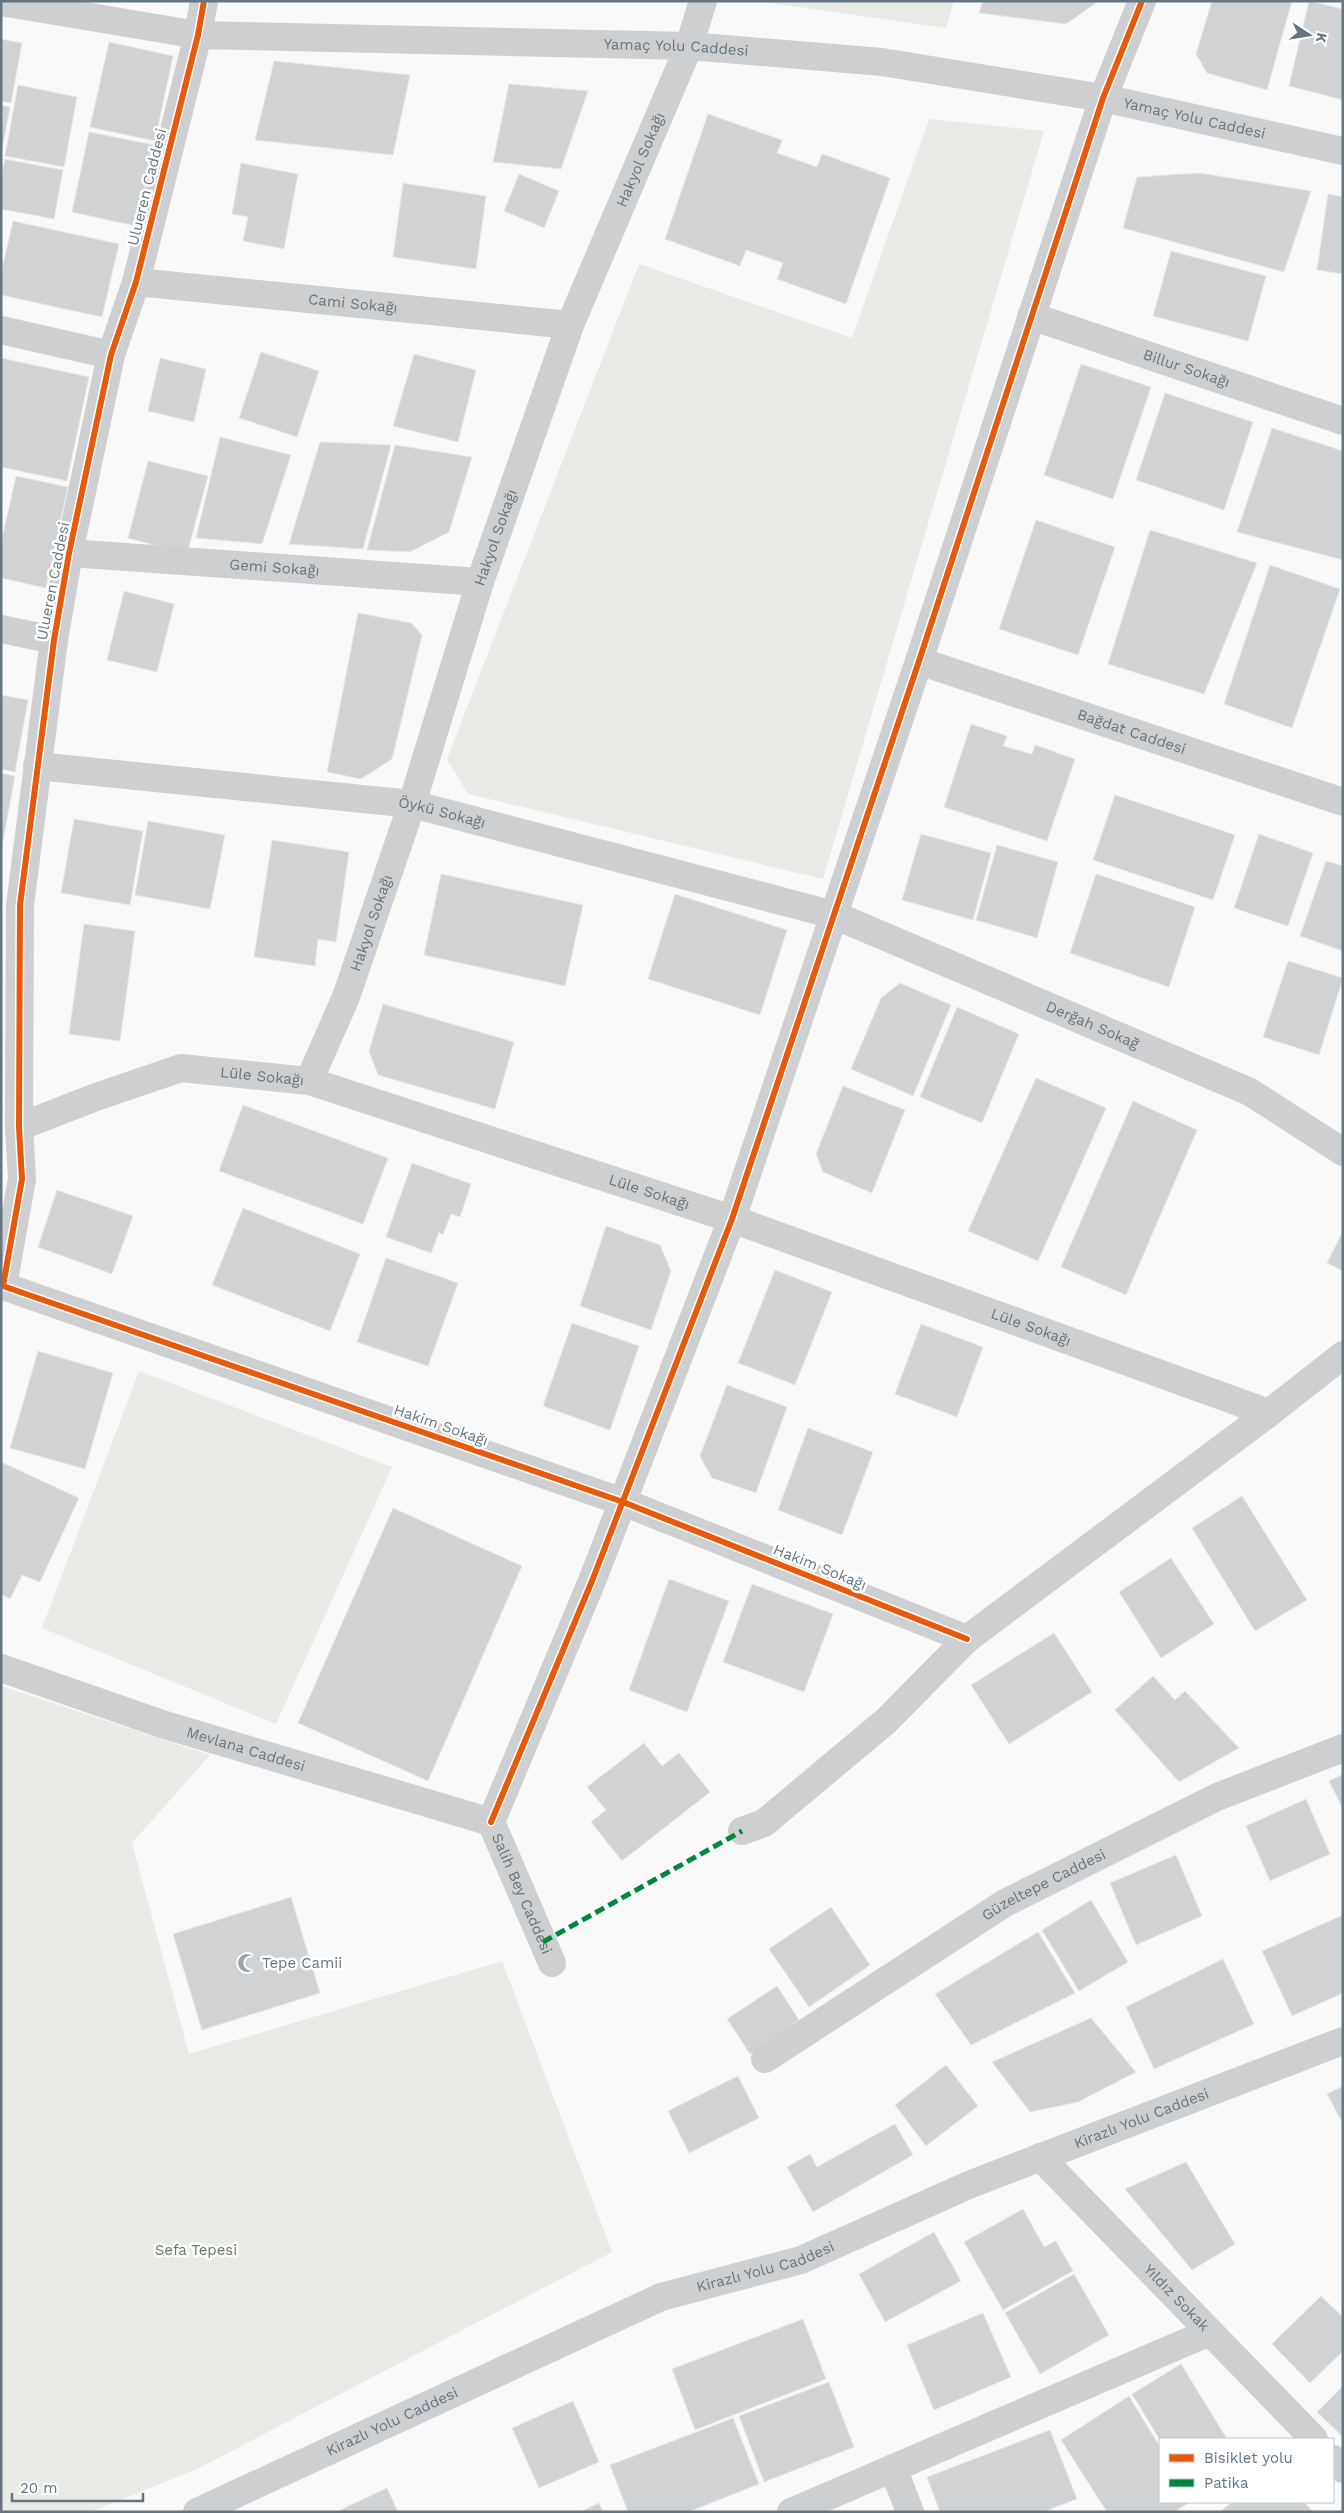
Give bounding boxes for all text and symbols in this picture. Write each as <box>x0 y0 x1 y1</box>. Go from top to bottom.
north arrow <box>1284 10 1334 60</box>
text: K <box>1313 31 1331 44</box>
street label: Yamaç Yolu Caddesi <box>603 35 749 60</box>
street label: Yamaç Yolu Caddesi <box>1122 94 1267 143</box>
street label: Hakyol Sokağı <box>612 109 669 210</box>
street label: Ulueren Caddesi <box>124 127 170 247</box>
street label: Cami Sokağı <box>307 290 398 317</box>
street label: Billur Sokağı <box>1141 345 1232 391</box>
street label: Hakyol Sokağı <box>470 487 521 588</box>
street label: Ulueren Caddesi <box>33 520 73 642</box>
street label: Gemi Sokağı <box>229 555 320 580</box>
street label: Bağdat Caddesi <box>1075 705 1188 758</box>
street label: Öykü Sokağı <box>398 794 488 832</box>
street label: Hakyol Sokağı <box>346 872 396 974</box>
street label: Derğah Sokağ <box>1043 997 1142 1053</box>
street label: Lüle Sokağı <box>219 1063 305 1089</box>
street label: Lüle Sokağı <box>607 1170 692 1214</box>
street label: Lüle Sokağı <box>989 1304 1074 1350</box>
street label: Hakim Sokağı <box>391 1400 491 1450</box>
street label: Hakim Sokağı <box>771 1540 869 1594</box>
street label: Mevlana Caddesi <box>184 1723 307 1775</box>
street label: Salih Bey Caddesi <box>488 1830 556 1957</box>
street label: Güzeltepe Caddesi <box>978 1845 1109 1925</box>
mosque icon: Tepe Camii <box>236 1952 258 1974</box>
place label: Tepe Camii <box>262 1954 342 1972</box>
street label: Kirazlı Yolu Caddesi <box>1071 2084 1211 2153</box>
street label: Kirazlı Yolu Caddesi <box>695 2237 837 2296</box>
park label: Sefa Tepesi <box>155 2241 237 2259</box>
street label: Yıldız Sokak <box>1140 2260 1214 2335</box>
street label: Kirazlı Yolu Caddesi <box>323 2383 461 2460</box>
legend <box>1159 2438 1334 2503</box>
text: Bisiklet yolu <box>1204 2449 1293 2467</box>
scale bar <box>12 2470 144 2502</box>
text: Patika <box>1204 2474 1249 2492</box>
text: 20 m <box>20 2479 58 2497</box>

